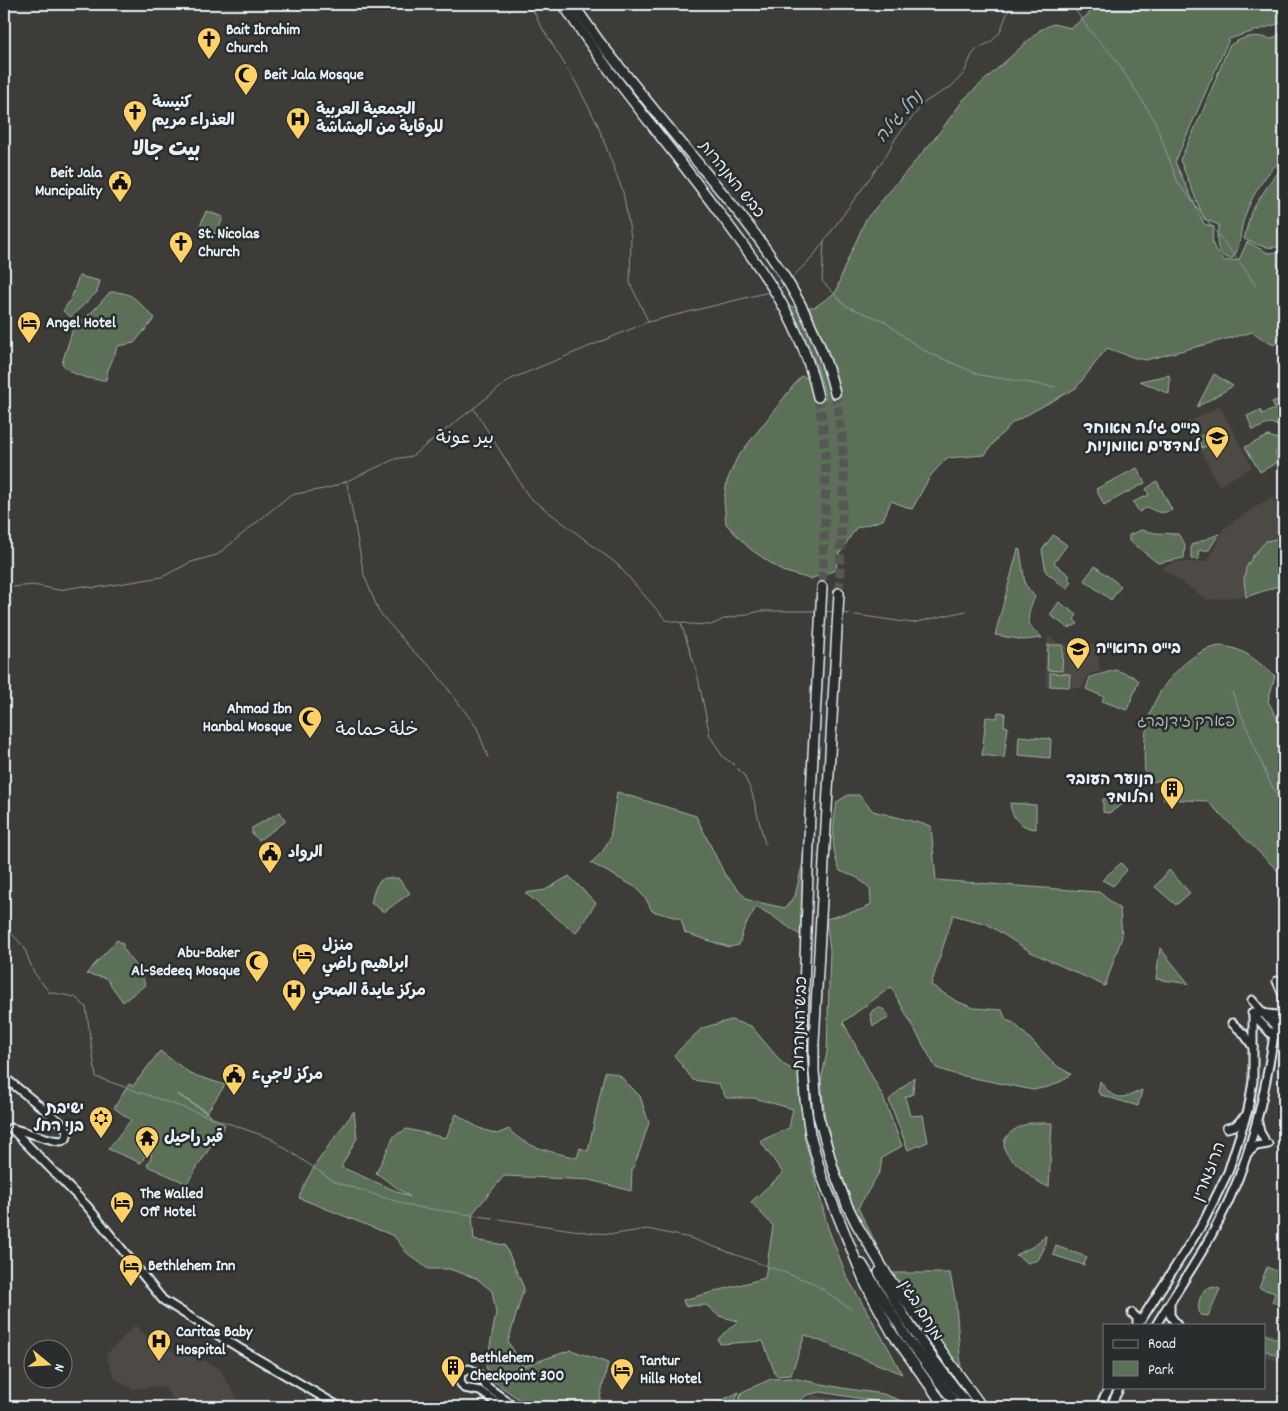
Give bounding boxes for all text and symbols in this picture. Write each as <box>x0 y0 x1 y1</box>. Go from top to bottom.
place label: Bait Ibrahim Church <box>226 19 300 60</box>
church icon: Bait Ibrahim Church <box>196 26 222 60</box>
mosque icon: Beit Jala Mosque <box>233 62 259 96</box>
place label: Beit Jala Mosque <box>264 64 364 87</box>
water label: נחל גילה <box>870 85 931 149</box>
place label: كنيسة العذراء مريم <box>152 92 235 133</box>
church icon: كنيسة العذراء مريم <box>122 99 148 133</box>
place label: الجمعية العربية للوقاية من الهشاشة <box>316 99 444 140</box>
hospital icon: الجمعية العربية للوقاية من الهشاشة <box>285 106 311 140</box>
district label: بيت جالا <box>132 136 200 166</box>
street label: כביש המנהרות <box>692 136 769 224</box>
place label: Beit Jala Muncipality <box>35 162 104 203</box>
public building icon: Beit Jala Muncipality <box>107 169 133 203</box>
place label: St. Nicolas Church <box>198 223 260 264</box>
church icon: St. Nicolas Church <box>168 230 194 264</box>
hotel icon: Angel Hotel <box>16 310 42 344</box>
place label: Angel Hotel <box>46 312 116 335</box>
place label: בי"ס גילה מאוחד למדעים ואומניות <box>1083 418 1200 459</box>
school or university icon: בי"ס גילה מאוחד למדעים ואומניות <box>1204 425 1230 459</box>
district label: بير عونة <box>436 426 494 453</box>
school or university icon: בי"ס הרוא"ה <box>1065 636 1091 670</box>
place label: בי"ס הרוא"ה <box>1096 638 1181 661</box>
place label: Ahmad Ibn Hanbal Mosque <box>203 698 292 739</box>
mosque icon: Ahmad Ibn Hanbal Mosque <box>297 705 323 739</box>
park label: פארק זידנברג <box>1137 711 1235 734</box>
district label: خلة حمامة <box>335 718 419 745</box>
place label: הנוער העובד והלומד <box>1066 769 1154 810</box>
building icon: הנוער העובד והלומד <box>1159 776 1185 810</box>
public building icon: الرواد <box>257 840 283 874</box>
place label: الرواد <box>288 842 323 865</box>
place label: منزل ابراهيم راضي <box>322 935 408 977</box>
place label: Abu-Baker Al-Sedeeq Mosque <box>131 942 241 983</box>
hotel icon: منزل ابراهيم راضي <box>291 942 317 976</box>
mosque icon: Abu-Baker Al-Sedeeq Mosque <box>244 949 270 983</box>
street label: כביש המנהרות <box>788 976 814 1071</box>
hospital icon: مركز عايدة الصحي <box>281 978 307 1012</box>
place label: مركز عايدة الصحي <box>312 980 426 1004</box>
public building icon: مركز لاجيء <box>221 1062 247 1096</box>
place label: مركز لاجيء <box>252 1064 323 1088</box>
place label: ישיבת בני רחל <box>33 1098 84 1139</box>
synagogue icon: ישיבת בני רחל <box>88 1105 114 1139</box>
temple icon: قبر راحيل <box>134 1125 160 1159</box>
place label: قبر راحيل <box>164 1127 223 1150</box>
street label: הרוזמרין <box>1188 1139 1232 1205</box>
place label: The Walled Off Hotel <box>140 1183 203 1224</box>
hotel icon: The Walled Off Hotel <box>109 1190 135 1224</box>
hotel icon: Bethlehem Inn <box>118 1253 144 1287</box>
place label: Bethlehem Inn <box>148 1255 235 1278</box>
street label: מנחם בגין <box>892 1276 948 1346</box>
place label: Caritas Baby Hospital <box>176 1321 254 1362</box>
legend <box>1103 1324 1266 1388</box>
hospital icon: Caritas Baby Hospital <box>146 1328 172 1362</box>
text: Road <box>1148 1334 1176 1356</box>
north arrow <box>22 1338 72 1388</box>
place label: Bethlehem Checkpoint 300 <box>470 1347 564 1388</box>
place label: Tantur Hills Hotel <box>640 1350 701 1391</box>
building icon: Bethlehem Checkpoint 300 <box>440 1354 466 1388</box>
hotel icon: Tantur Hills Hotel <box>609 1357 635 1391</box>
text: Park <box>1148 1360 1174 1382</box>
text: N <box>48 1361 69 1374</box>

